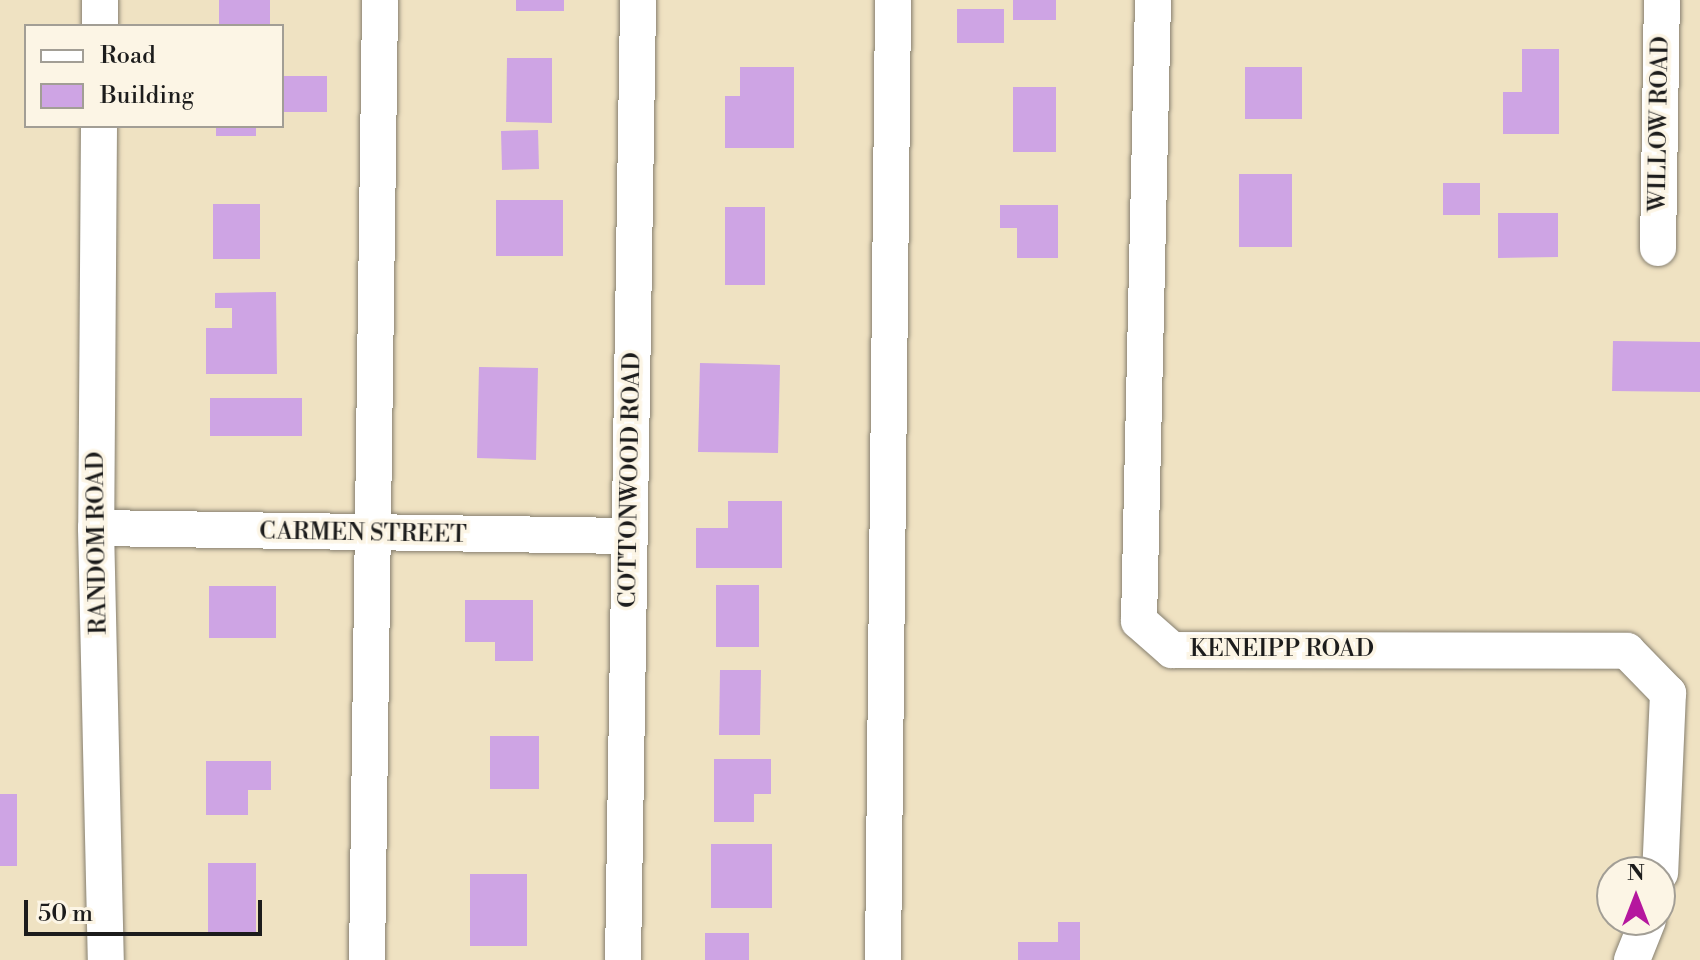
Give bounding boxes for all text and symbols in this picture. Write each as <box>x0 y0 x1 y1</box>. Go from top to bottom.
legend <box>24 24 284 128</box>
street label: WILLOW ROAD <box>1644 36 1676 212</box>
text: Road <box>100 41 156 71</box>
text: Building <box>100 81 194 111</box>
street label: COTTONWOOD ROAD <box>614 352 648 608</box>
street label: RANDOM ROAD <box>82 451 114 635</box>
street label: CARMEN STREET <box>259 518 467 550</box>
street label: KENEIPP ROAD <box>1190 636 1374 664</box>
north arrow <box>1596 856 1676 936</box>
text: N <box>1627 860 1645 887</box>
scale bar <box>28 884 266 934</box>
text: 50 m <box>38 899 93 929</box>

